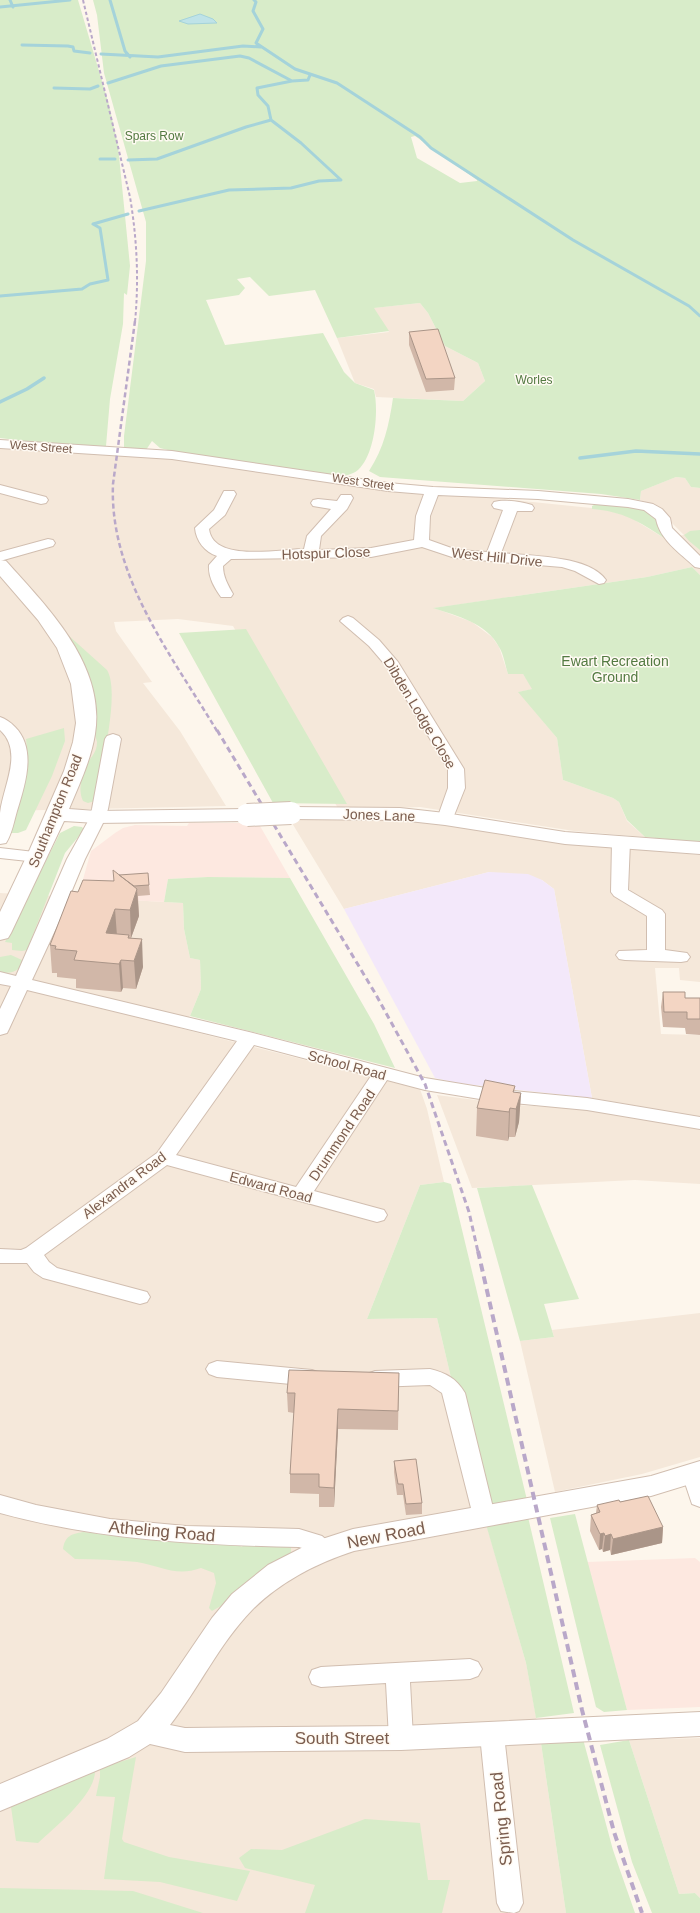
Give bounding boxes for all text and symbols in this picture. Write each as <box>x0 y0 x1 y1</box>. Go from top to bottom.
park label: Spars Row <box>125 129 184 143</box>
park label: Worles <box>515 373 553 387</box>
street label: West Street <box>9 438 73 456</box>
street label: West Street <box>331 471 396 493</box>
street label: Hotspur Close <box>281 543 371 563</box>
street label: West Hill Drive <box>451 544 544 570</box>
park label: Ewart Recreation Ground <box>561 653 669 685</box>
street label: Dibden Lodge Close <box>380 655 460 772</box>
street label: Southampton Road <box>25 752 85 870</box>
street label: Jones Lane <box>343 806 416 824</box>
street label: School Road <box>306 1047 388 1083</box>
street label: Drummond Road <box>306 1086 378 1184</box>
street label: Alexandra Road <box>79 1148 169 1222</box>
street label: Edward Road <box>228 1168 314 1206</box>
street label: Atheling Road <box>108 1517 216 1546</box>
street label: New Road <box>345 1519 427 1552</box>
street label: South Street <box>295 1729 390 1748</box>
street label: Spring Road <box>487 1771 516 1867</box>

